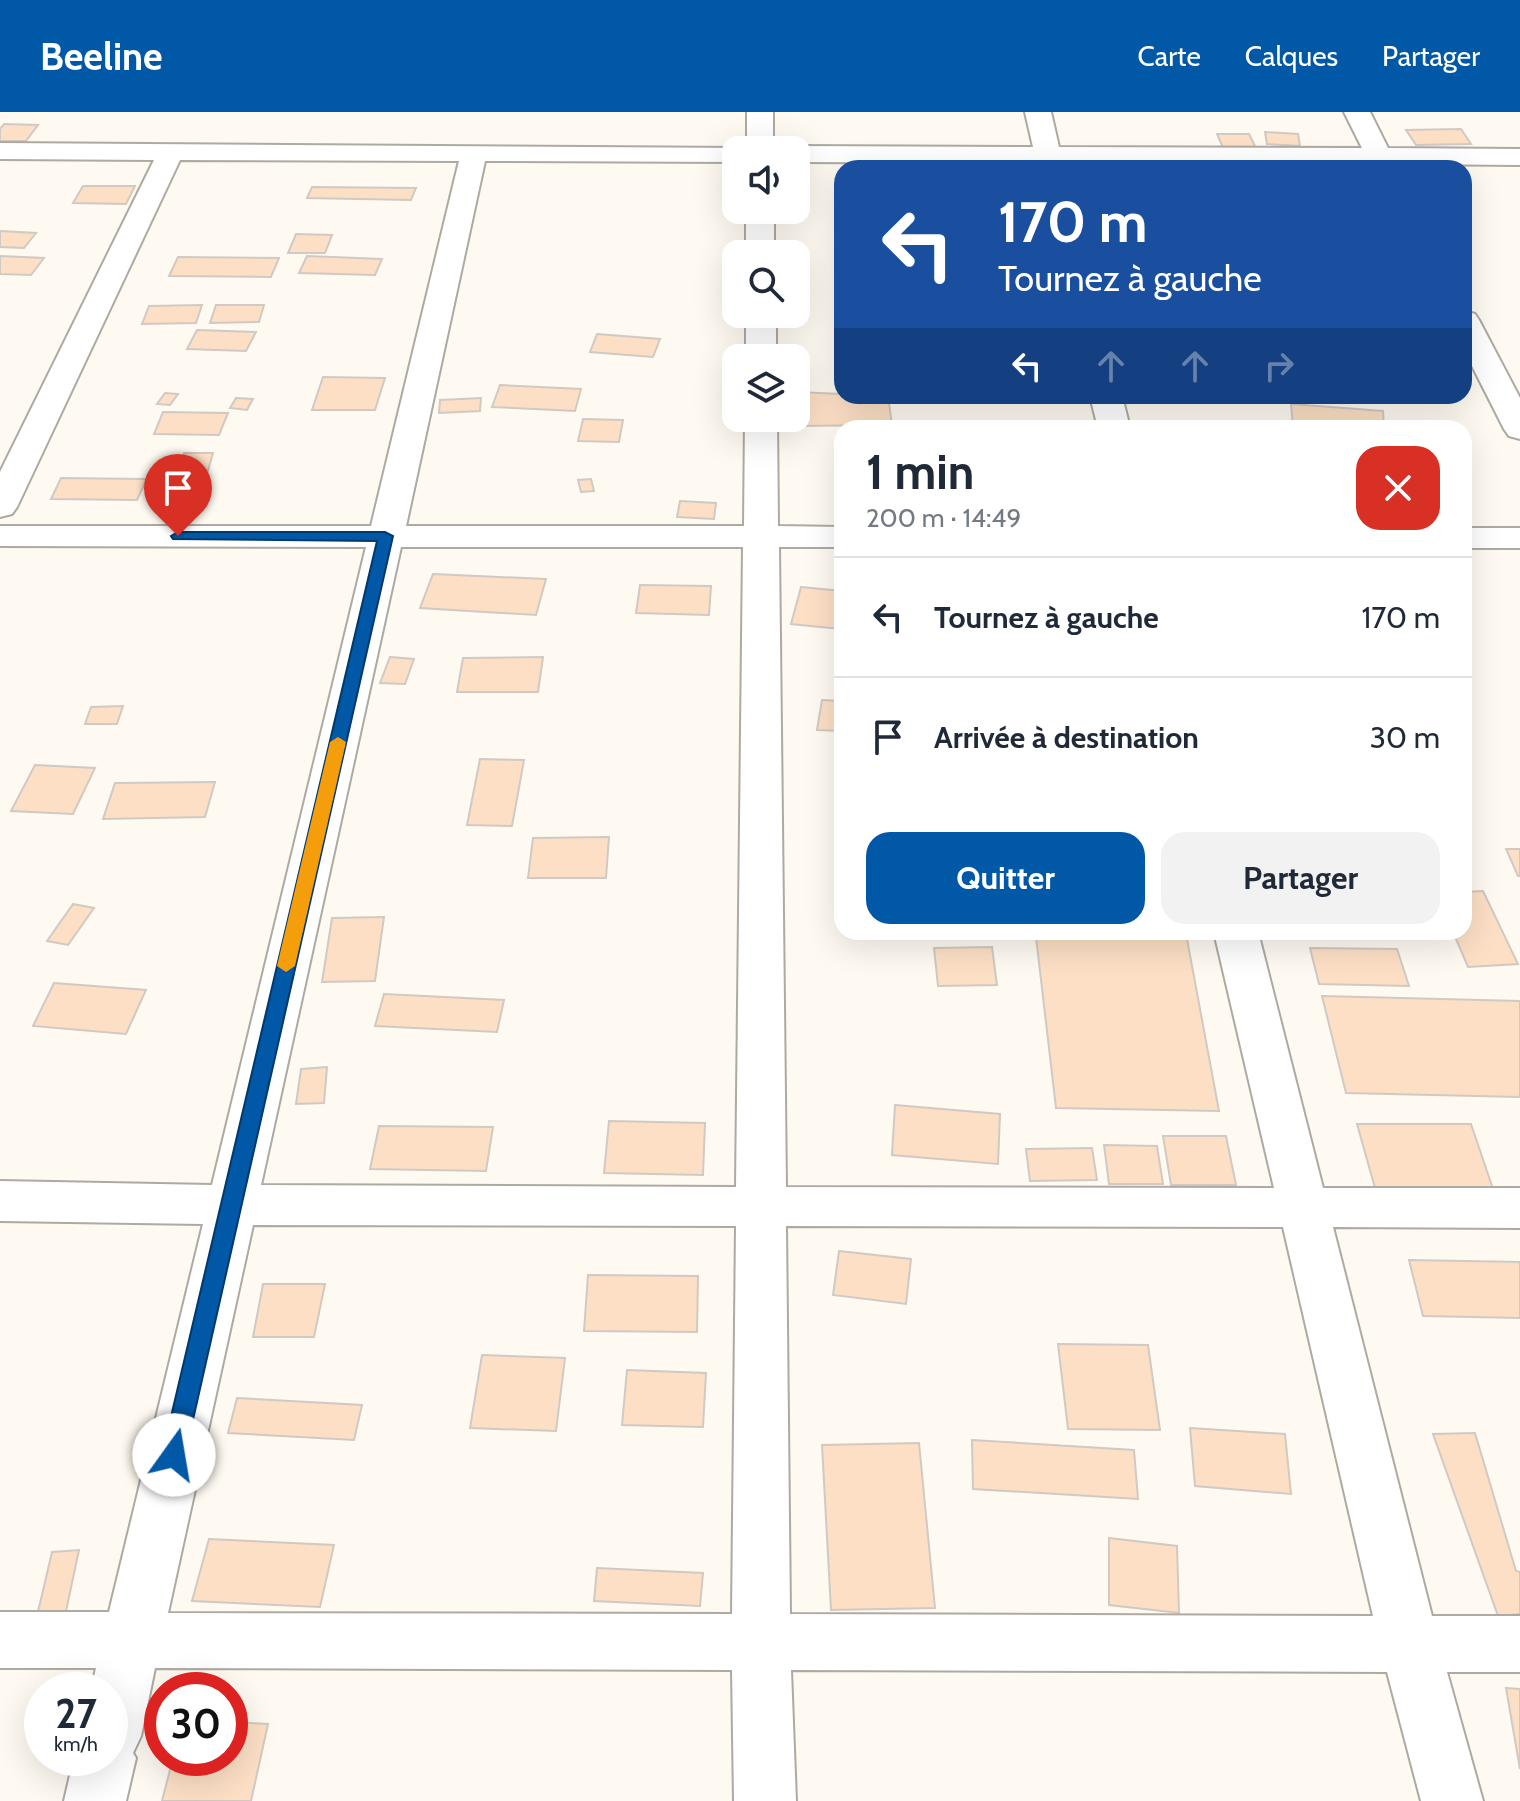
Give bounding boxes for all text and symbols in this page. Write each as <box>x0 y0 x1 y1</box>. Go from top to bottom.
text: Beeline <box>40 33 163 80</box>
text: Carte <box>1138 39 1201 73</box>
text: Calques <box>1245 39 1338 73</box>
text: Partager <box>1382 39 1480 73</box>
map controls <box>722 136 810 432</box>
button: sound <box>722 136 810 224</box>
text: 170 m <box>998 188 1148 256</box>
icon: left <box>866 192 970 296</box>
button: search <box>722 240 810 328</box>
text: Tournez à gauche <box>998 256 1262 300</box>
button: layers <box>722 344 810 432</box>
icon: left <box>1005 344 1049 388</box>
icon: ahead <box>1089 344 1133 388</box>
icon: ahead <box>1173 344 1217 388</box>
icon: right <box>1257 344 1301 388</box>
text: 1 min <box>866 443 974 501</box>
button: close <box>1356 446 1440 530</box>
pin <box>144 454 212 536</box>
icon: arrive <box>156 466 200 510</box>
text: 200 m · 14:49 <box>866 502 1021 534</box>
icon: left <box>866 595 910 639</box>
text: Tournez à gauche <box>934 599 1159 636</box>
text: 170 m <box>1361 599 1440 636</box>
icon: arrive <box>866 715 910 759</box>
text: Arrivée à destination <box>934 719 1199 756</box>
text: 30 m <box>1370 719 1440 756</box>
button: Quitter <box>866 832 1145 924</box>
button: Partager <box>1161 832 1440 924</box>
position arrow <box>132 1413 216 1497</box>
speed limit sign: 30 <box>144 1672 248 1776</box>
text: 27 <box>55 1689 97 1738</box>
text: km/h <box>54 1732 98 1756</box>

